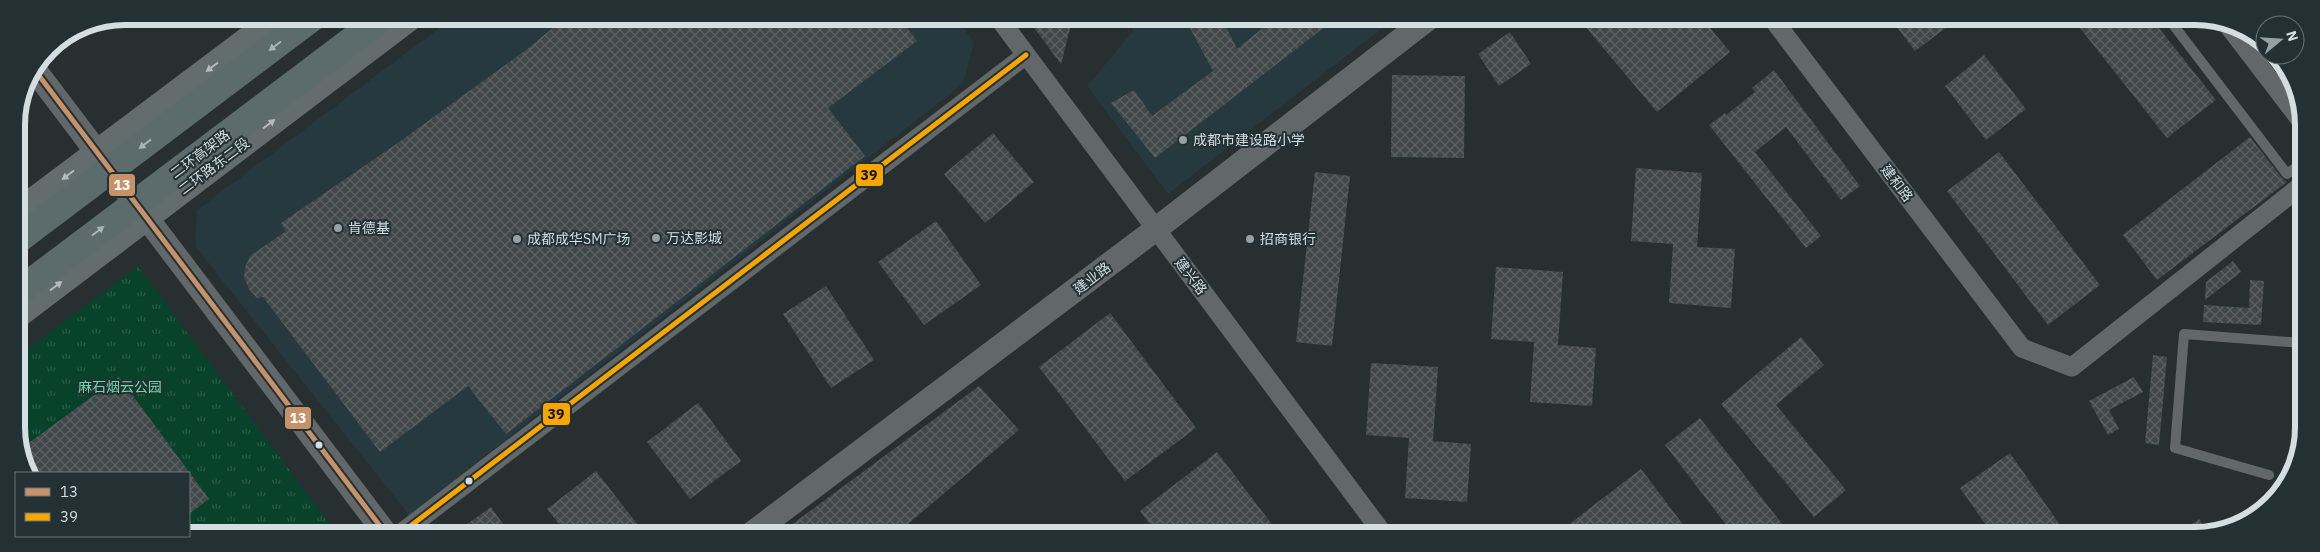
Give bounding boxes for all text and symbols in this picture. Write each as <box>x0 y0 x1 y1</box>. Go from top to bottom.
north arrow <box>2255 15 2305 65</box>
text: N <box>2282 28 2302 44</box>
one-way arrow <box>268 41 282 51</box>
one-way arrow <box>206 61 219 72</box>
one-way arrow <box>262 119 276 129</box>
street label: 二环高架路 <box>167 126 233 182</box>
place label: 成都市建设路小学 <box>1193 131 1305 149</box>
street label: 二环路东二段 <box>175 134 253 198</box>
marker: 成都市建设路小学 <box>1177 134 1189 146</box>
one-way arrow <box>139 138 152 149</box>
street label: 建和路 <box>1877 161 1917 205</box>
line badge: 39 <box>855 163 884 187</box>
text: 39 <box>861 166 877 184</box>
one-way arrow <box>61 170 75 180</box>
line badge: 13 <box>108 173 136 197</box>
text: 13 <box>114 176 130 194</box>
place label: 肯德基 <box>348 219 390 237</box>
marker: 肯德基 <box>332 222 344 234</box>
one-way arrow <box>91 226 104 237</box>
place label: 万达影城 <box>666 229 722 247</box>
place label: 成都成华SM广场 <box>527 230 631 248</box>
place label: 招商银行 <box>1260 230 1316 248</box>
marker: 万达影城 <box>650 232 662 244</box>
marker: 成都成华SM广场 <box>511 233 523 245</box>
marker: 招商银行 <box>1244 233 1256 245</box>
street label: 建兴路 <box>1171 254 1211 298</box>
street label: 建业路 <box>1070 258 1114 298</box>
one-way arrow <box>49 280 62 291</box>
park label: 麻石烟云公园 <box>78 378 162 396</box>
line badge: 39 <box>542 402 571 426</box>
text: 39 <box>548 405 564 423</box>
line badge: 13 <box>284 406 312 430</box>
text: 13 <box>290 409 306 427</box>
unlabelled marker <box>314 440 324 450</box>
legend <box>15 472 190 537</box>
unlabelled marker <box>464 476 474 486</box>
text: 13 <box>60 482 78 501</box>
text: 39 <box>60 507 78 526</box>

